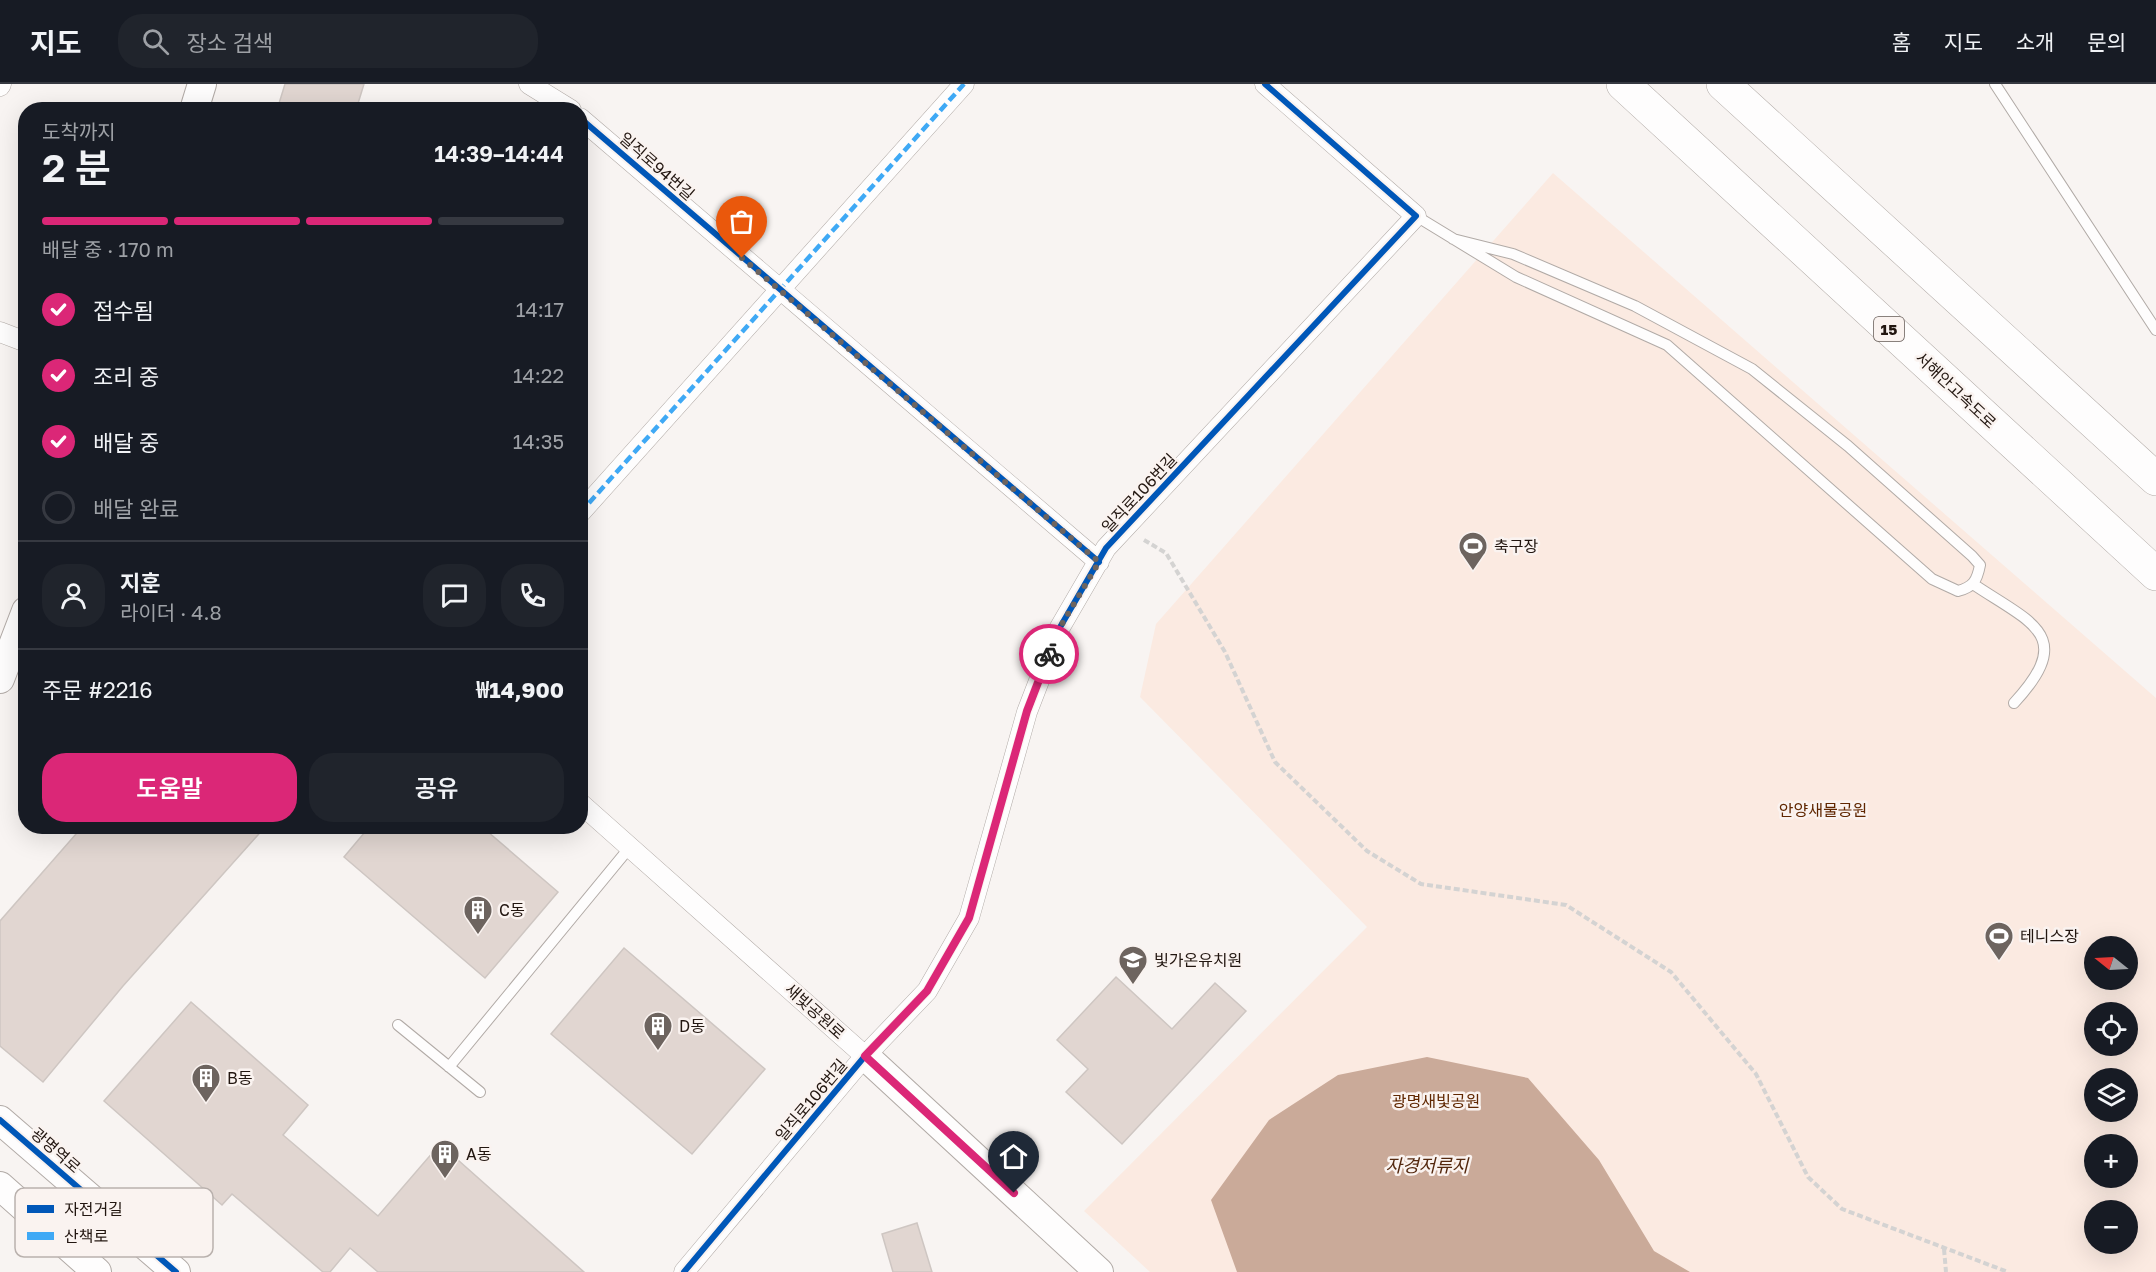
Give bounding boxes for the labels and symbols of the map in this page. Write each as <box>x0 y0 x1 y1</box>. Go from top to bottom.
street label: 일직로94번길 <box>615 128 699 204</box>
pin <box>716 196 767 258</box>
road number: 15 <box>1874 317 1904 341</box>
street label: 서해안고속도로 <box>1911 348 2001 433</box>
street label: 일직로106번길 <box>1097 449 1181 537</box>
sports icon: 축구장 <box>1457 530 1489 572</box>
place label: 축구장 <box>1494 536 1538 556</box>
courier <box>1019 624 1079 684</box>
park label: 안양새물공원 <box>1779 800 1867 820</box>
building icon: C동 <box>462 894 494 936</box>
place label: C동 <box>499 900 525 920</box>
sports icon: 테니스장 <box>1983 920 2015 962</box>
place label: 테니스장 <box>2020 926 2079 946</box>
north arrow <box>2084 936 2138 990</box>
school or university icon: 빛가온유치원 <box>1117 944 1149 986</box>
place label: 빛가온유치원 <box>1154 950 1242 970</box>
street label: 새빛공원로 <box>781 979 849 1043</box>
building icon: D동 <box>642 1010 674 1052</box>
place label: D동 <box>679 1016 705 1036</box>
street label: 일직로106번길 <box>771 1055 851 1145</box>
building icon: B동 <box>190 1062 222 1104</box>
place label: B동 <box>227 1068 253 1088</box>
park label: 광명새빛공원 <box>1392 1091 1480 1111</box>
street label: 광명역로 <box>27 1123 85 1177</box>
pin <box>988 1131 1039 1193</box>
building icon: A동 <box>429 1138 461 1180</box>
place label: A동 <box>466 1144 492 1164</box>
water label: 자경저류지 <box>1386 1154 1470 1176</box>
legend <box>15 1188 213 1257</box>
text: 자전거길 <box>64 1199 123 1219</box>
text: 산책로 <box>64 1226 108 1246</box>

